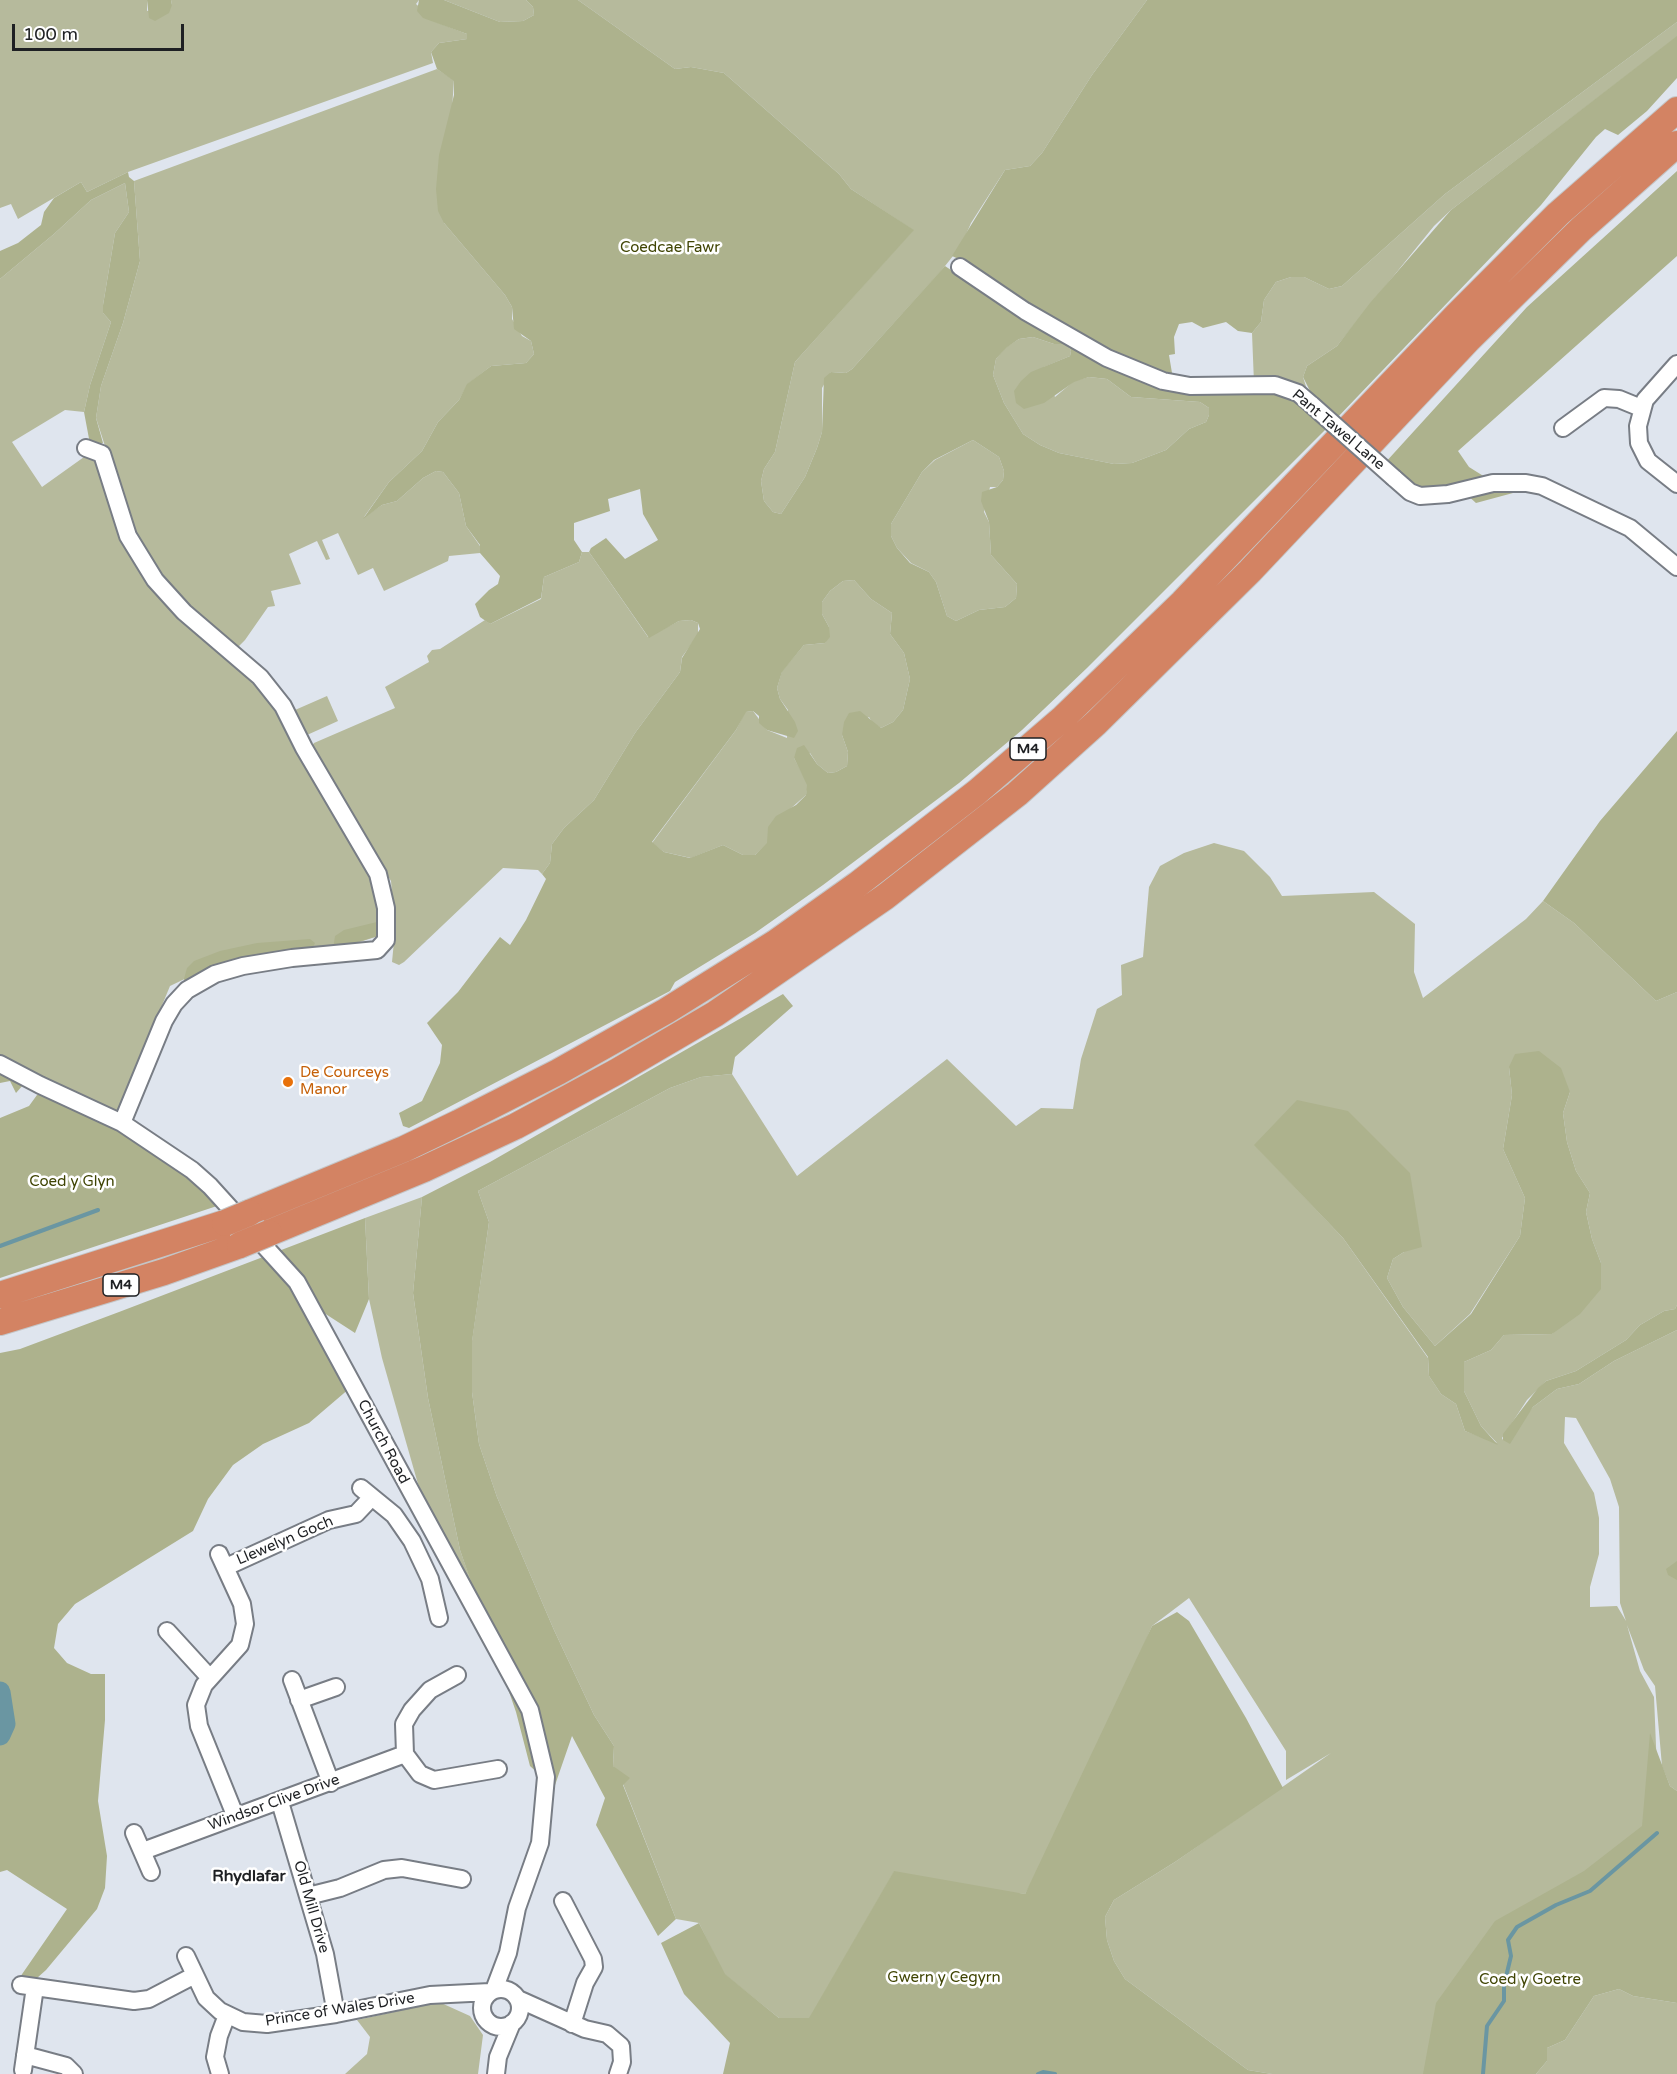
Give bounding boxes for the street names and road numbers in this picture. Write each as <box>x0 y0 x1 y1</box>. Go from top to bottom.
street label: Pant Tawel Lane <box>1288 386 1388 474</box>
road number: M4 <box>1010 738 1046 760</box>
road number: M4 <box>103 1274 139 1296</box>
street label: Church Road <box>353 1397 413 1487</box>
street label: Llewelyn Goch <box>234 1512 336 1570</box>
street label: Windsor Clive Drive <box>206 1771 342 1835</box>
street label: Old Mill Drive <box>289 1859 333 1955</box>
street label: Prince of Wales Drive <box>264 1989 416 2031</box>

